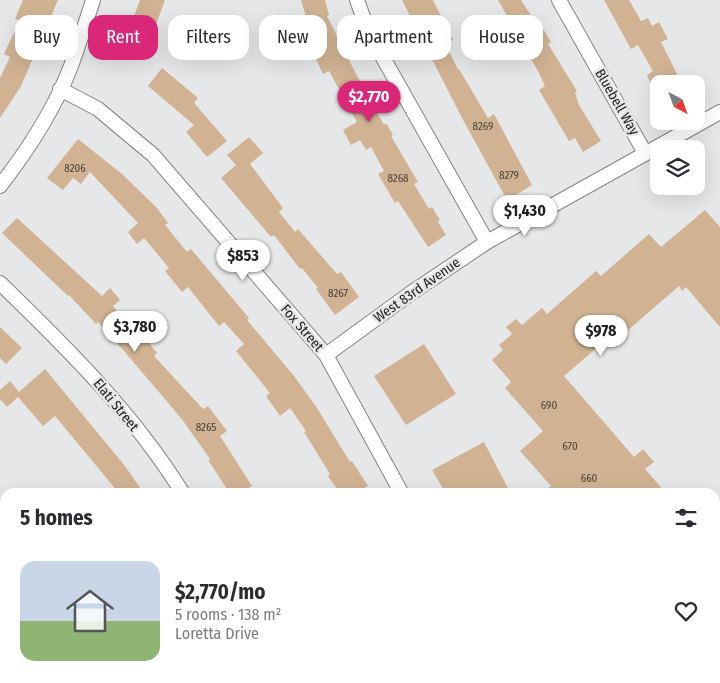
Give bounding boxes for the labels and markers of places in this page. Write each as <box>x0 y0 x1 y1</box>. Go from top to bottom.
pin: $2,770 <box>328 80 410 123</box>
pin: $1,430 <box>484 194 566 237</box>
pin: $853 <box>213 240 273 282</box>
pin: $3,780 <box>94 310 176 353</box>
pin: $978 <box>571 314 631 357</box>

